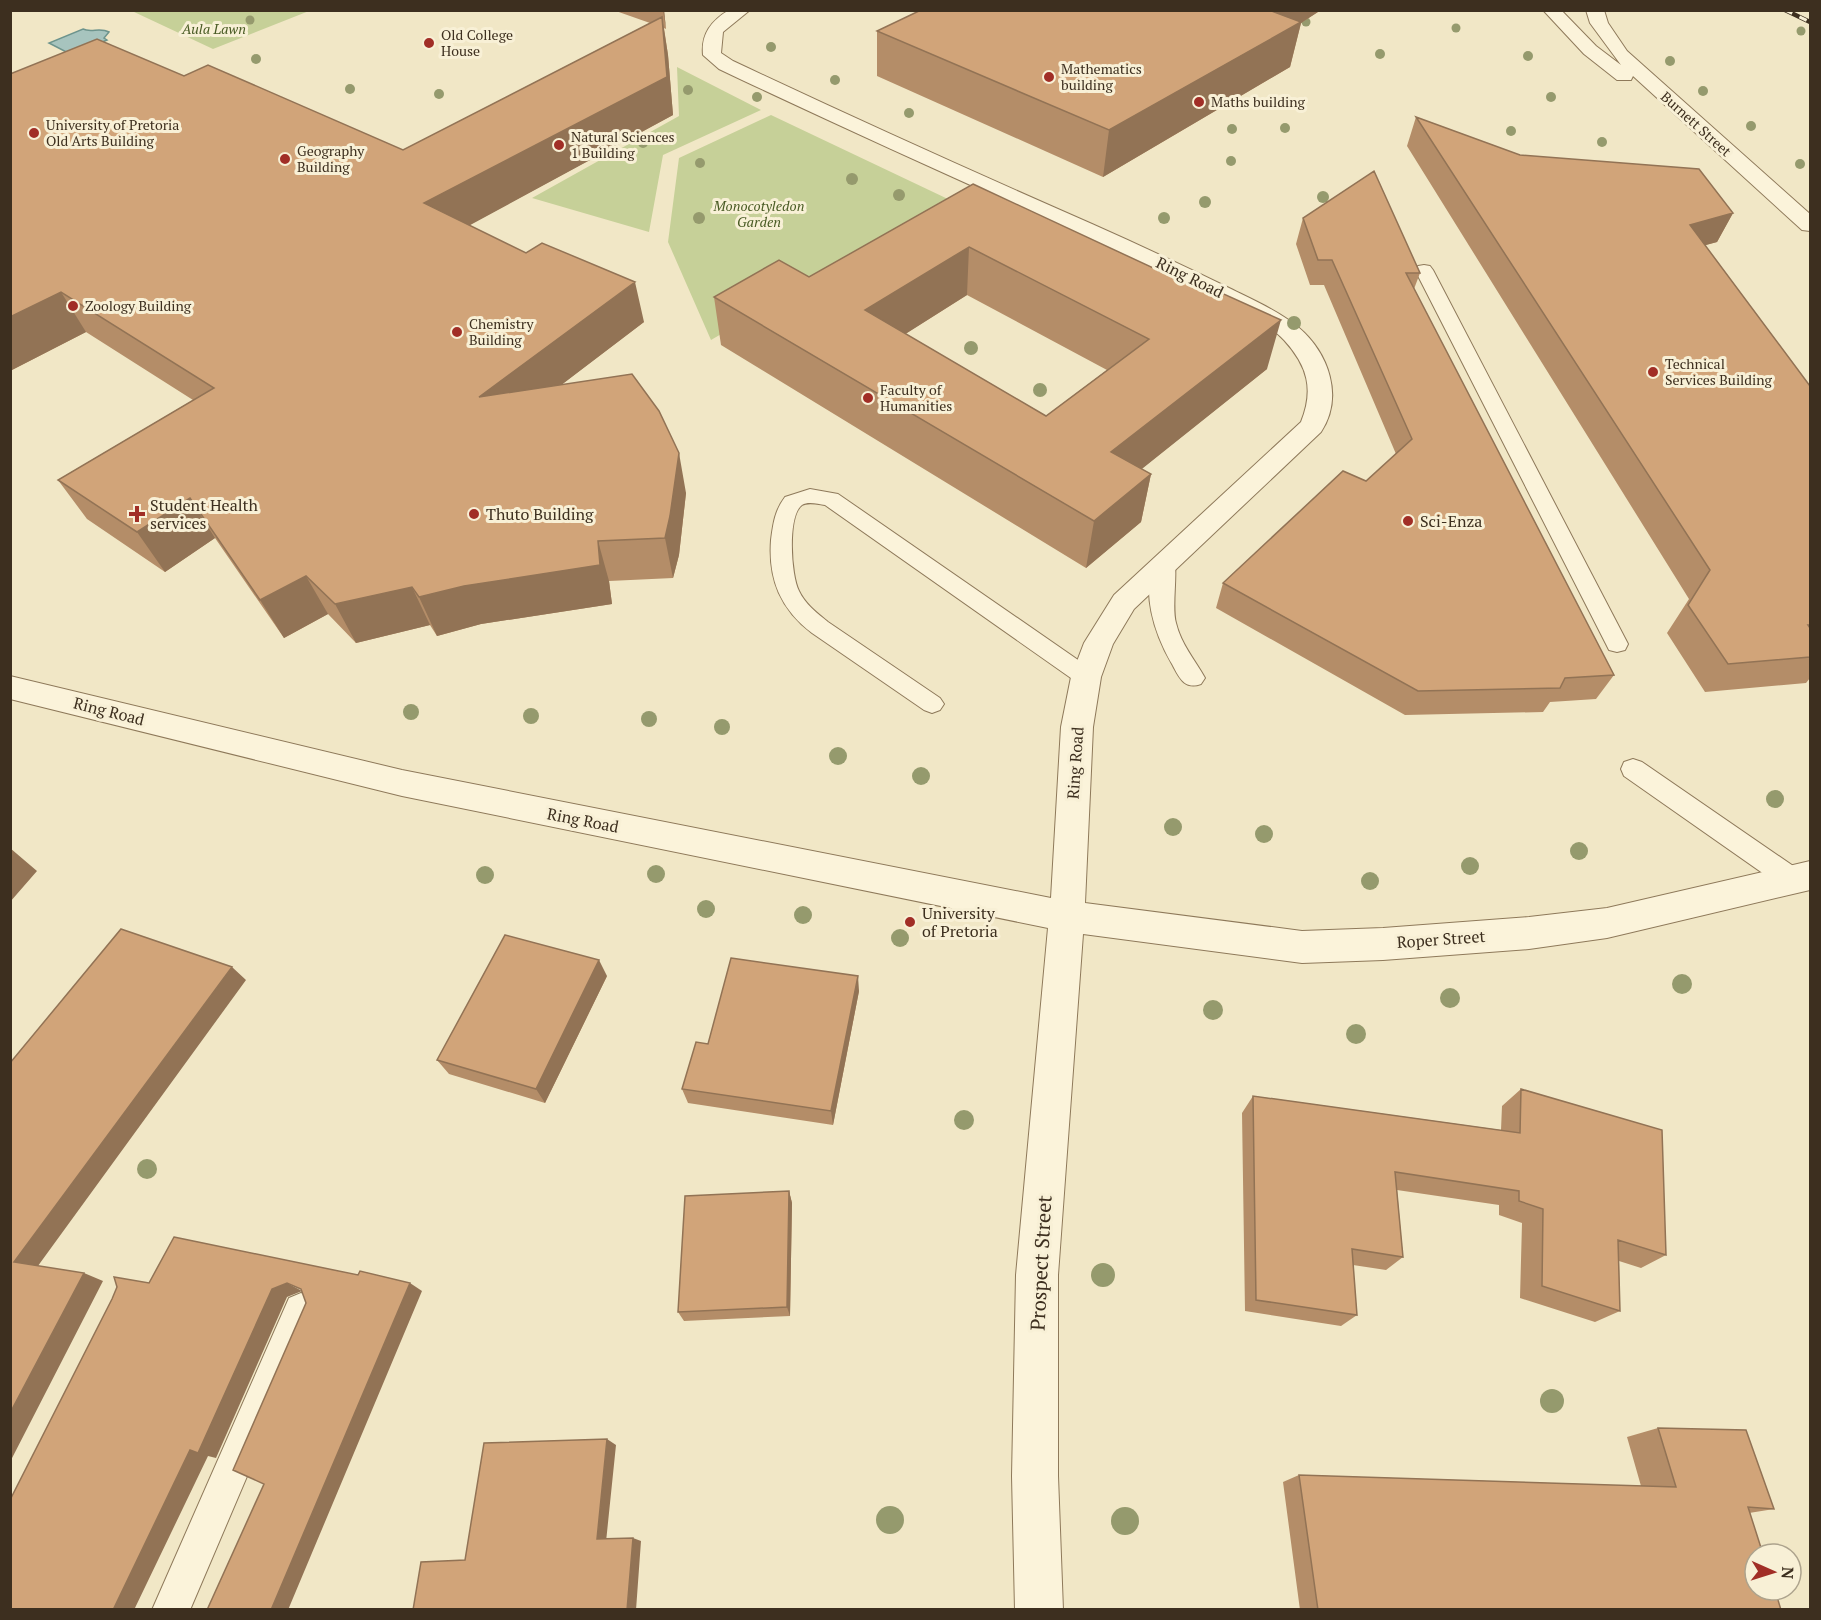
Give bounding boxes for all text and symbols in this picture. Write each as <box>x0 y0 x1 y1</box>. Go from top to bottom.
park label: Aula Lawn <box>181 19 246 38</box>
place label: Old College House <box>441 25 513 60</box>
marker: Old College House <box>422 36 436 50</box>
place label: Mathematics building <box>1061 59 1142 94</box>
marker: Mathematics building <box>1042 70 1056 84</box>
street label: Burnett Street <box>1657 87 1736 161</box>
place label: Maths building <box>1211 92 1305 111</box>
marker: Maths building <box>1192 95 1206 109</box>
place label: University of Pretoria Old Arts Building <box>46 115 179 150</box>
marker: University of Pretoria Old Arts Building <box>27 126 41 140</box>
place label: Natural Sciences 1 Building <box>571 127 675 162</box>
marker: Natural Sciences 1 Building <box>552 138 566 152</box>
place label: Geography Building <box>297 141 365 176</box>
marker: Geography Building <box>278 152 292 166</box>
park label: Monocotyledon Garden <box>713 196 804 231</box>
street label: Ring Road <box>1153 251 1228 303</box>
place label: Zoology Building <box>85 296 192 315</box>
marker: Zoology Building <box>66 299 80 313</box>
place label: Chemistry Building <box>469 314 534 349</box>
marker: Chemistry Building <box>450 325 464 339</box>
place label: Technical Services Building <box>1665 354 1773 389</box>
marker: Technical Services Building <box>1646 365 1660 379</box>
place label: Faculty of Humanities <box>880 380 952 415</box>
marker: Faculty of Humanities <box>861 391 875 405</box>
place label: Student Health services <box>150 494 258 534</box>
place label: Thuto Building <box>486 503 594 525</box>
marker: Student Health services <box>128 505 146 523</box>
marker: Thuto Building <box>467 507 481 521</box>
place label: Sci-Enza <box>1420 510 1482 532</box>
marker: Sci-Enza <box>1401 514 1415 528</box>
street label: Ring Road <box>71 692 147 730</box>
street label: Ring Road <box>1061 726 1089 800</box>
street label: Ring Road <box>545 802 621 838</box>
place label: University of Pretoria <box>922 902 998 942</box>
marker: University of Pretoria <box>903 915 917 929</box>
street label: Roper Street <box>1396 925 1486 953</box>
street label: Prospect Street <box>1023 1194 1058 1331</box>
north arrow <box>1743 1542 1803 1602</box>
text: N <box>1777 1566 1799 1579</box>

